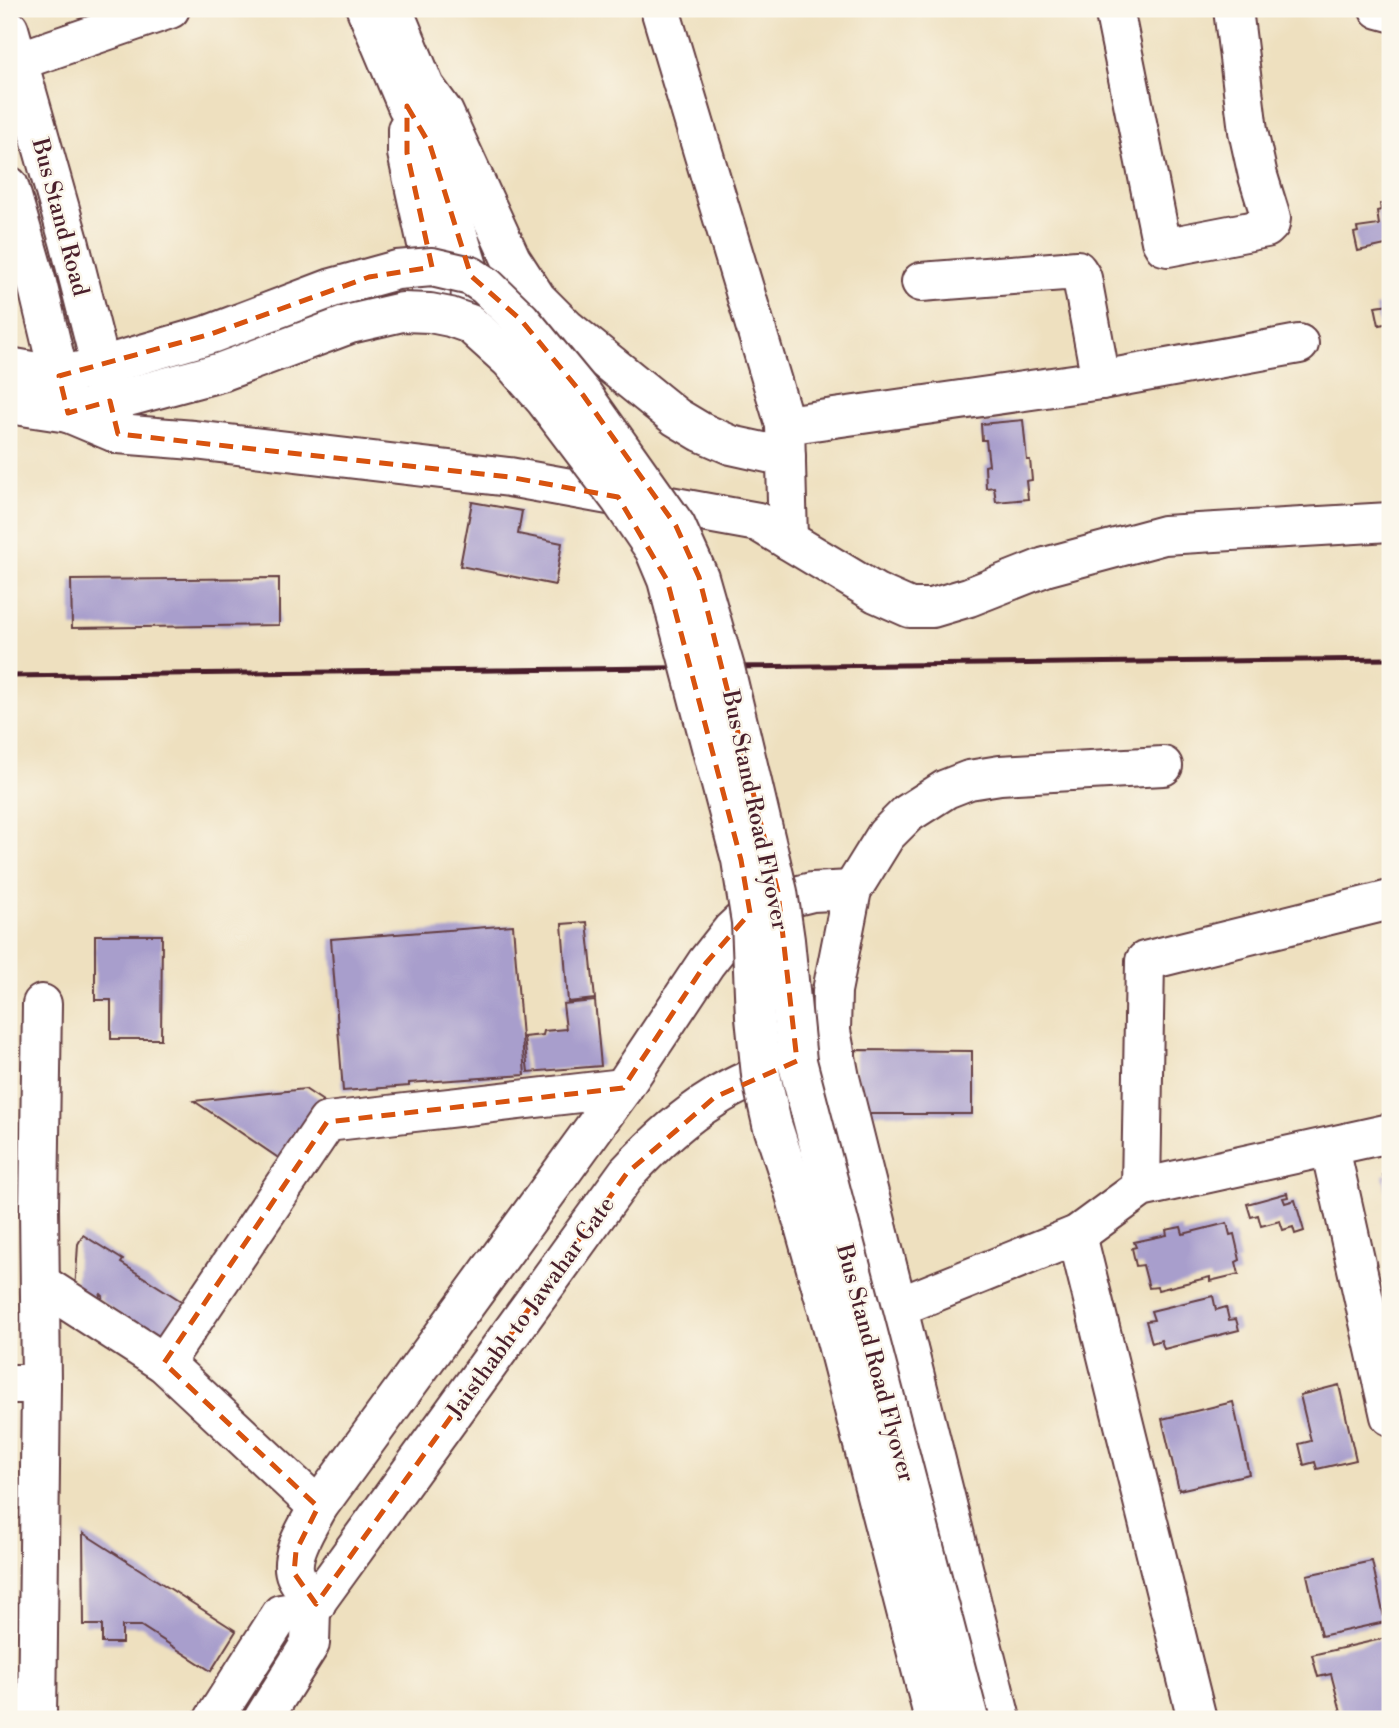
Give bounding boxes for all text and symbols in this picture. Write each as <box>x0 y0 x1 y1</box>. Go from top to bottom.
street label: Bus Stand Road <box>25 134 95 299</box>
street label: Bus Stand Road Flyover <box>716 687 794 933</box>
street label: Jaisthabh to Jawahar Gate <box>440 1191 621 1425</box>
street label: Bus Stand Road Flyover <box>830 1240 920 1485</box>

